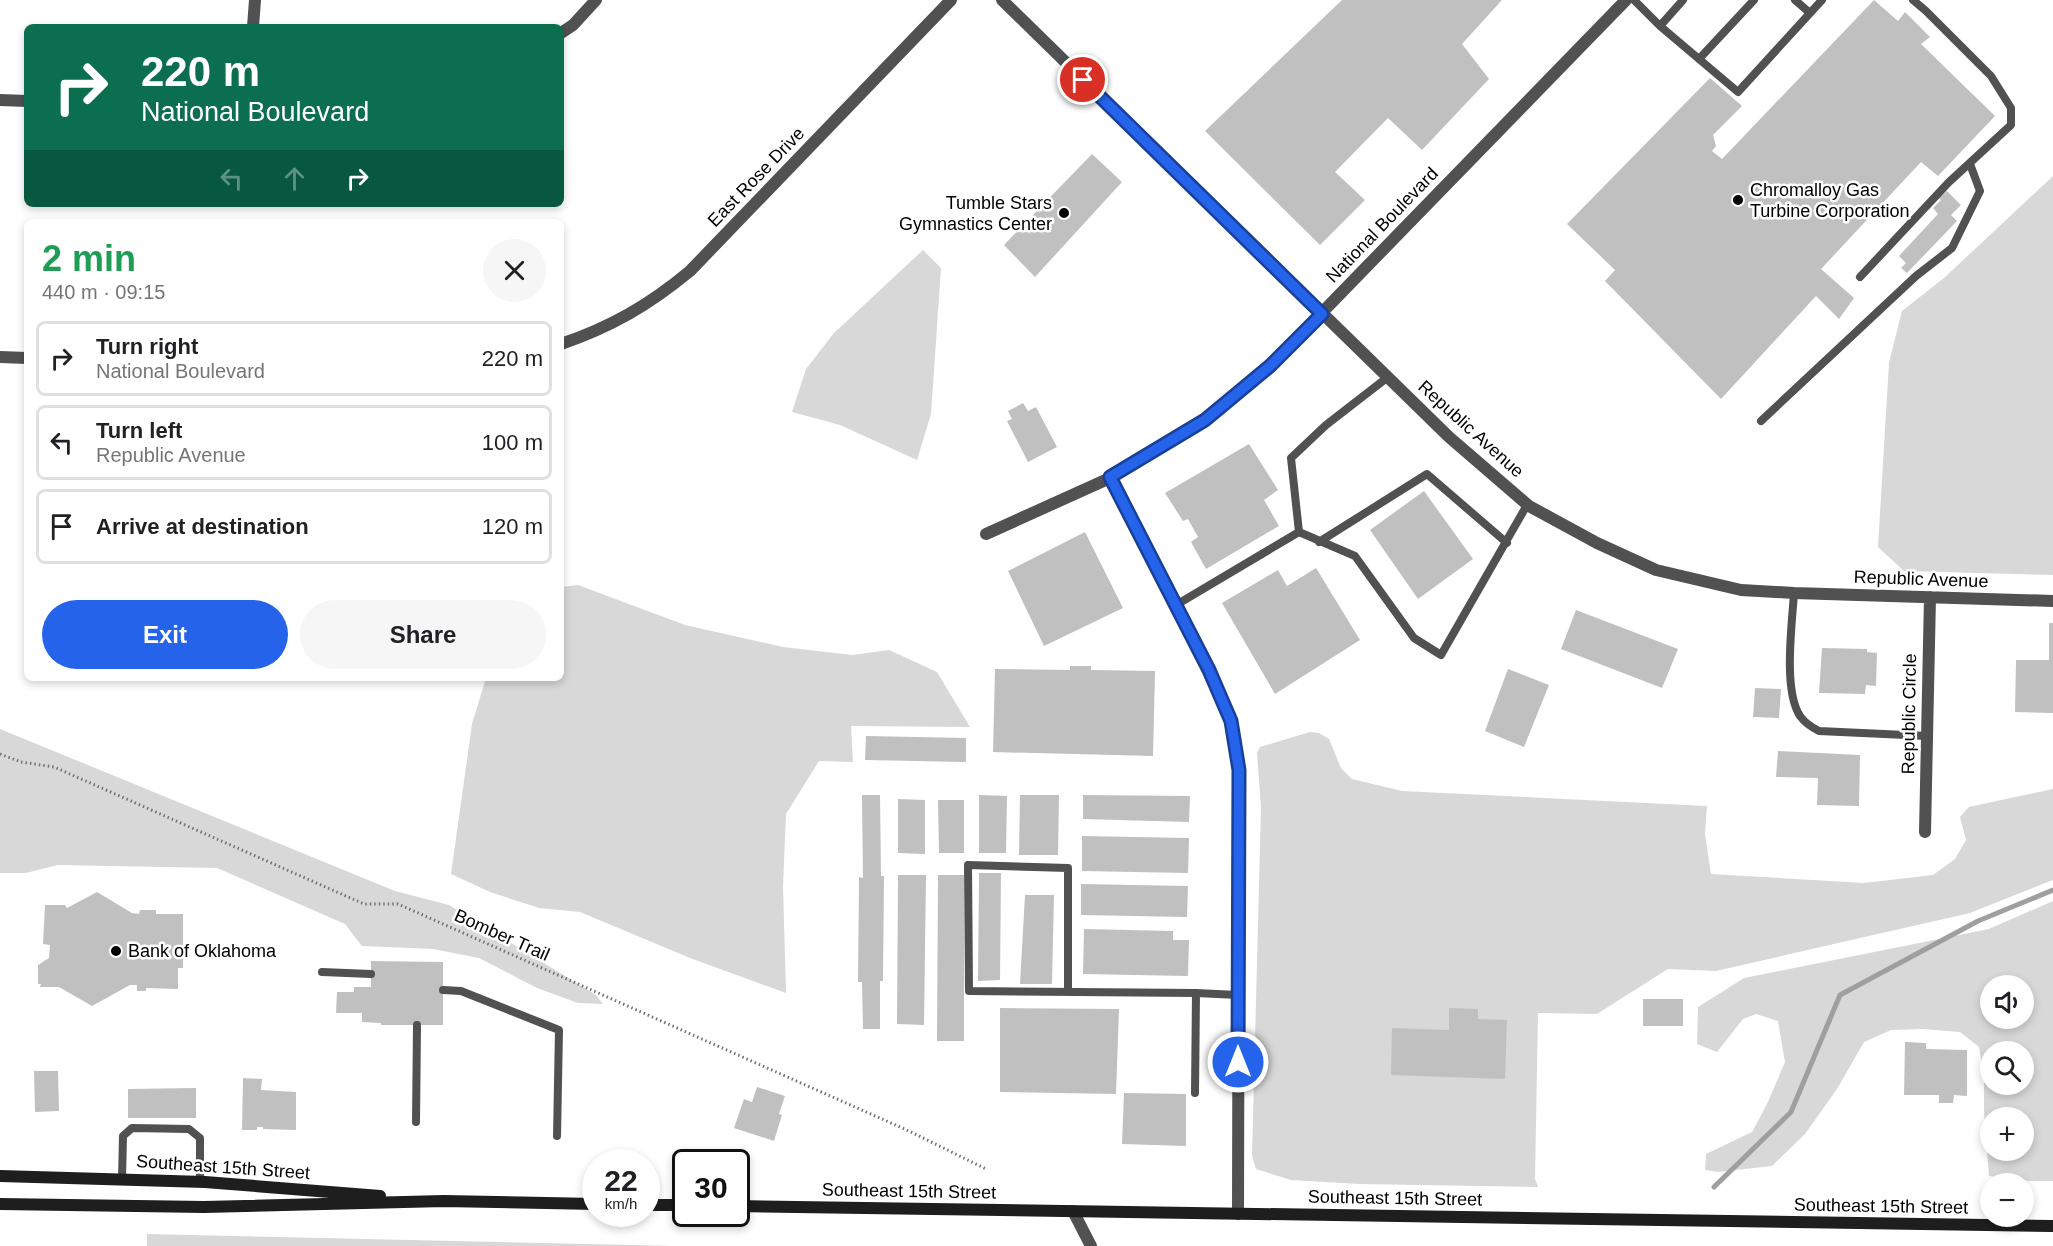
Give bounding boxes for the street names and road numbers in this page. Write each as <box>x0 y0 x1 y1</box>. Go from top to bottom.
street label: East Rose Drive <box>704 123 808 231</box>
street label: National Boulevard <box>1322 163 1442 287</box>
street label: Republic Avenue <box>1414 376 1528 482</box>
street label: Republic Avenue <box>1853 567 1989 591</box>
street label: Republic Circle <box>1898 653 1920 775</box>
street label: Bomber Trail <box>451 905 553 965</box>
street label: Southeast 15th Street <box>135 1151 311 1183</box>
street label: Southeast 15th Street <box>822 1179 996 1203</box>
street label: Southeast 15th Street <box>1308 1186 1482 1210</box>
street label: Southeast 15th Street <box>1794 1194 1968 1218</box>

